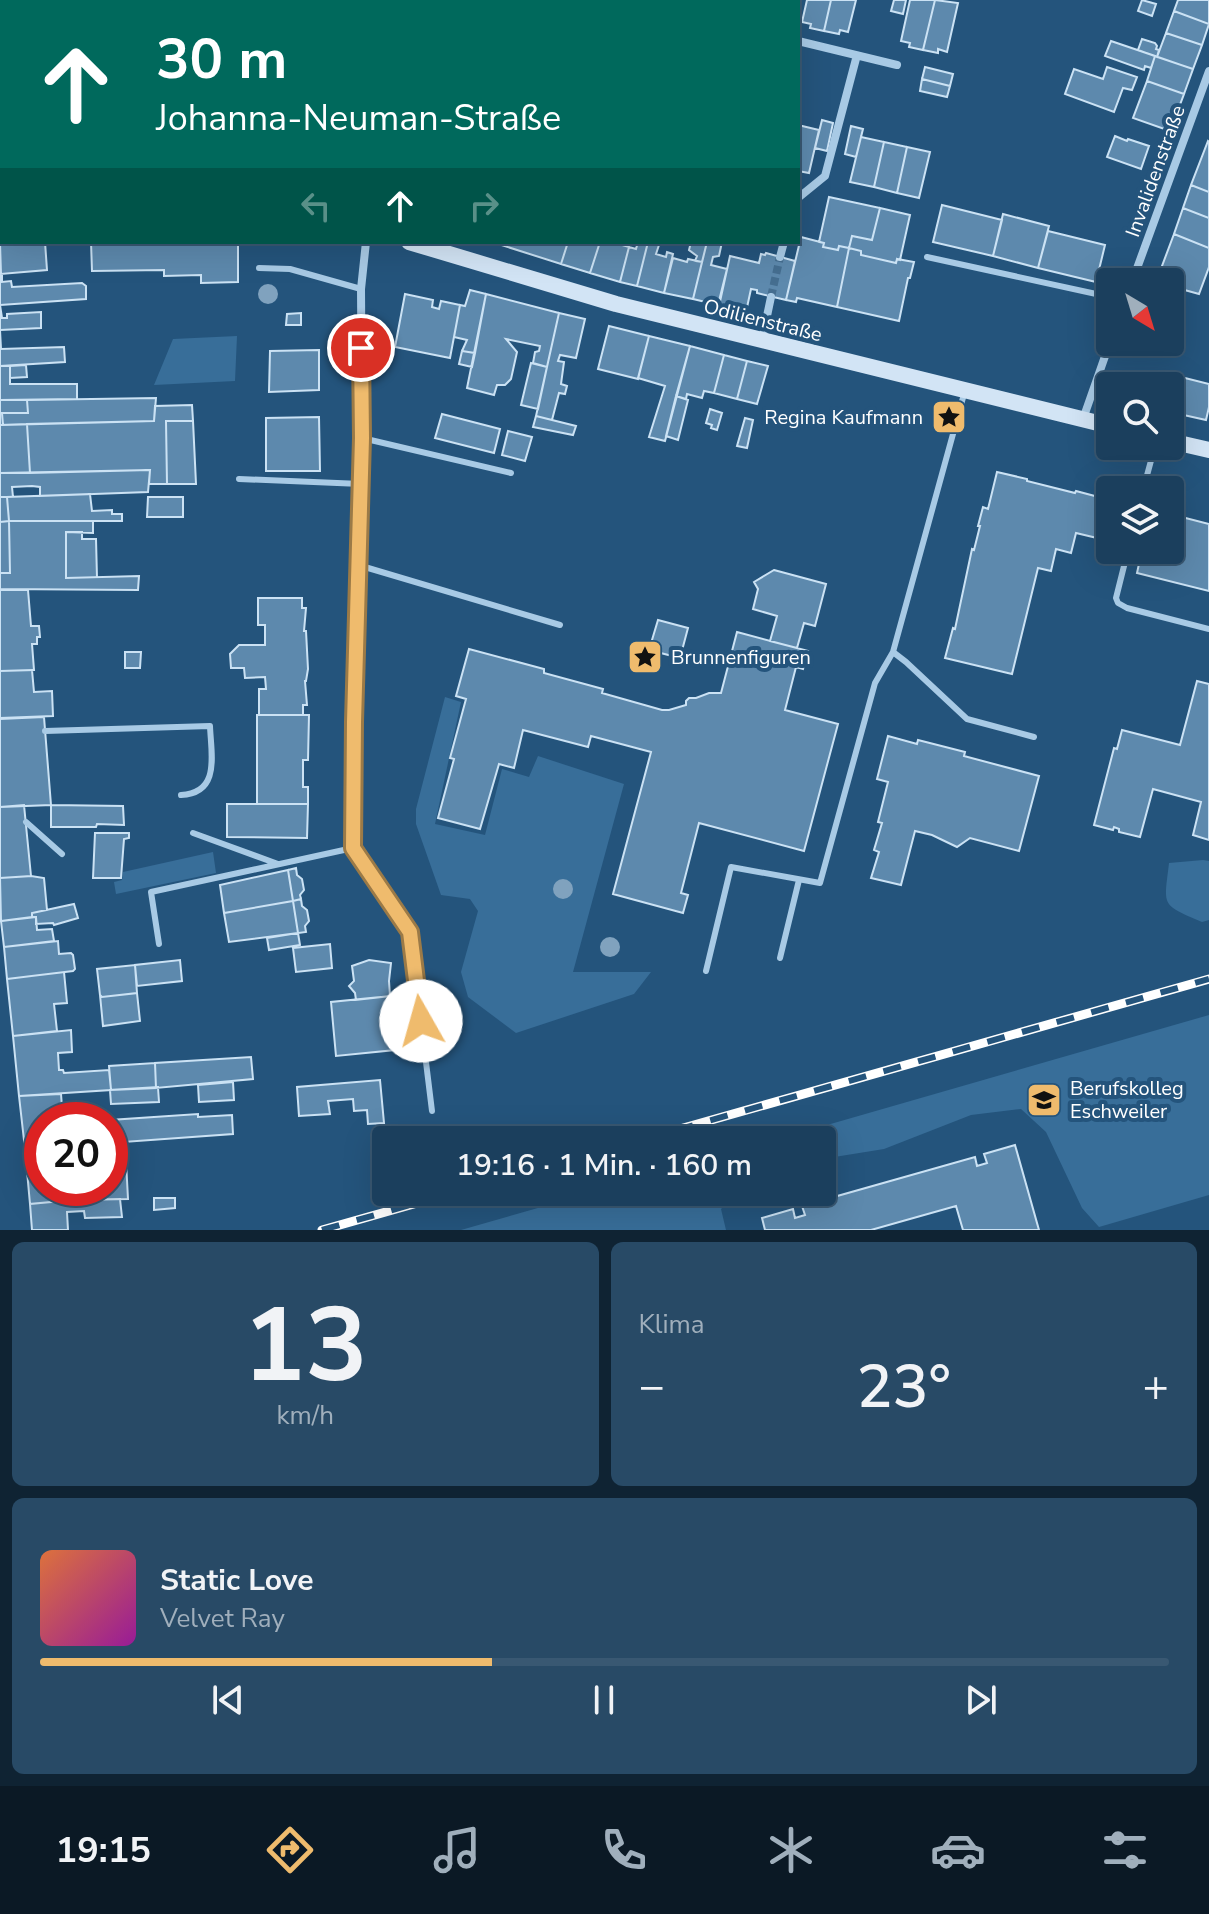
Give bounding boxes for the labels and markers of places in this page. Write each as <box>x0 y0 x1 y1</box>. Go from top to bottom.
pin <box>327 314 395 382</box>
place icon: Regina Kaufmann <box>930 398 968 436</box>
place label: Regina Kaufmann <box>764 404 923 431</box>
place icon: Brunnenfiguren <box>626 638 664 676</box>
place label: Brunnenfiguren <box>671 644 811 671</box>
place label: Berufskolleg Eschweiler <box>1070 1075 1184 1125</box>
school or university icon: Berufskolleg Eschweiler <box>1025 1081 1063 1119</box>

